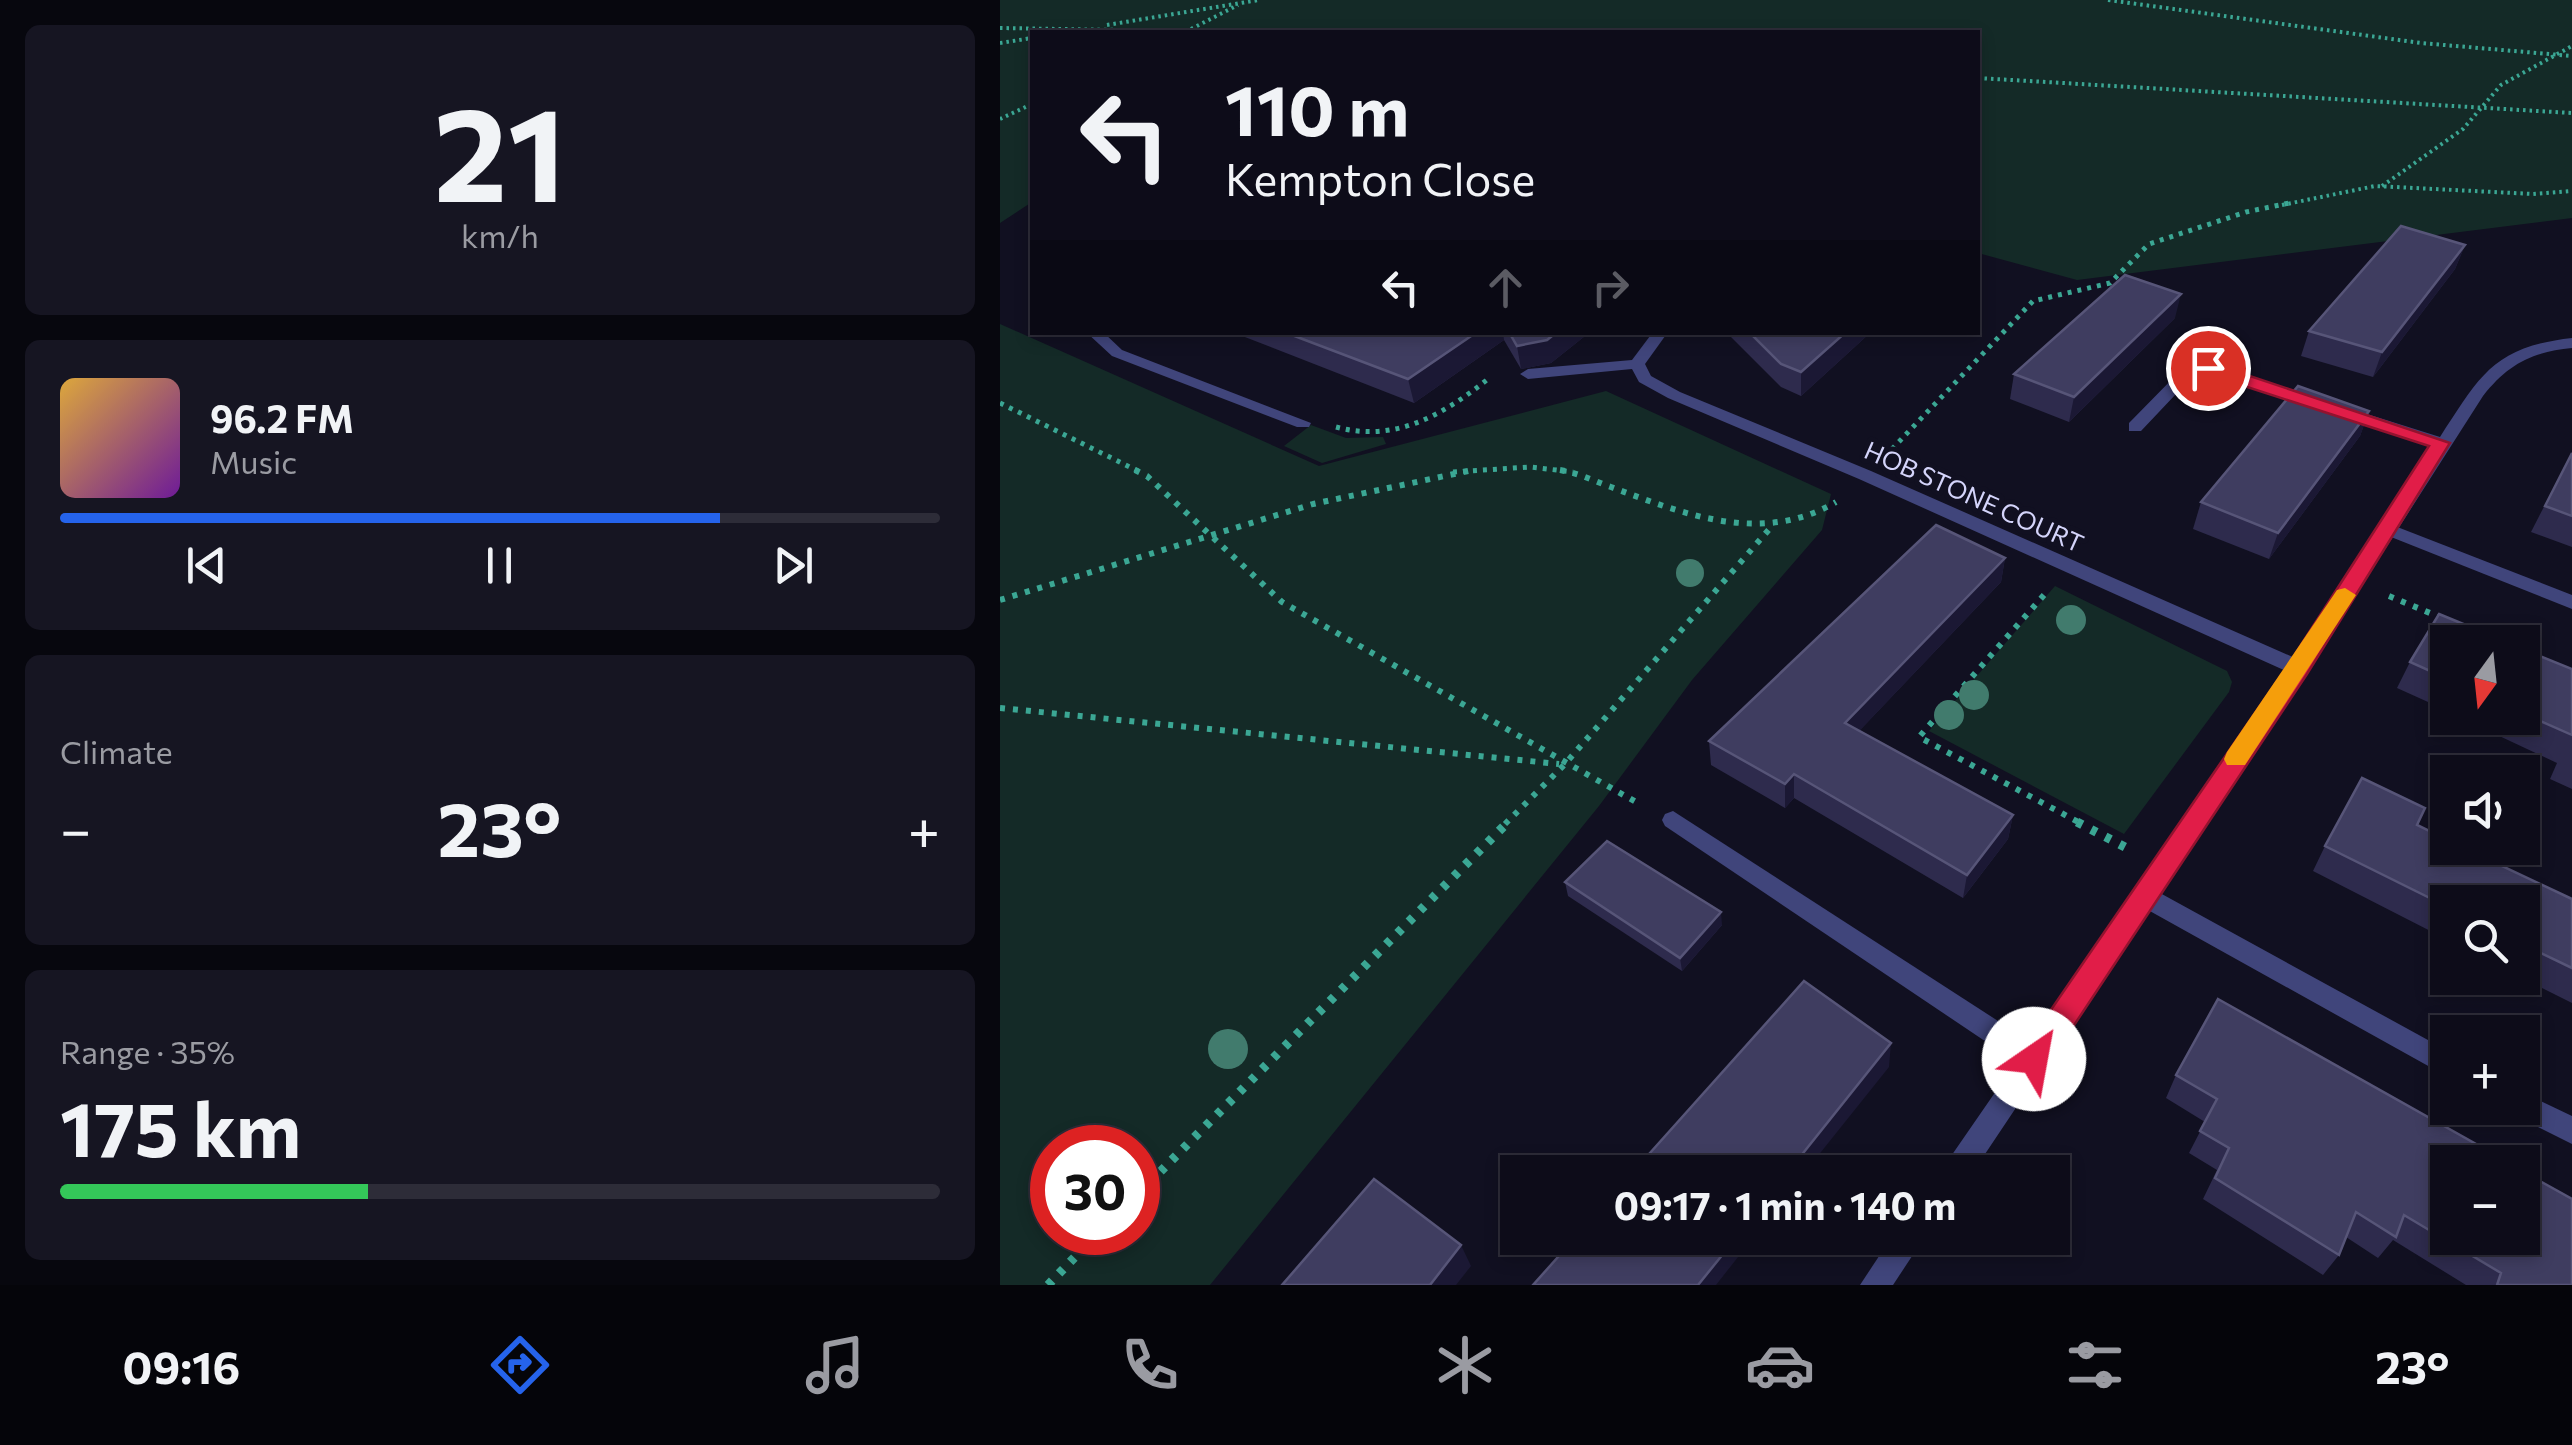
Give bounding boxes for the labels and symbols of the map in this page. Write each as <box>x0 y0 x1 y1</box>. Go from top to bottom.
pin <box>2166 326 2251 411</box>
street label: HOB STONE COURT <box>1860 434 2089 558</box>
north arrow <box>2430 625 2540 735</box>
position arrow <box>1982 1007 2086 1111</box>
speed limit sign: 30 <box>1030 1125 1160 1255</box>

